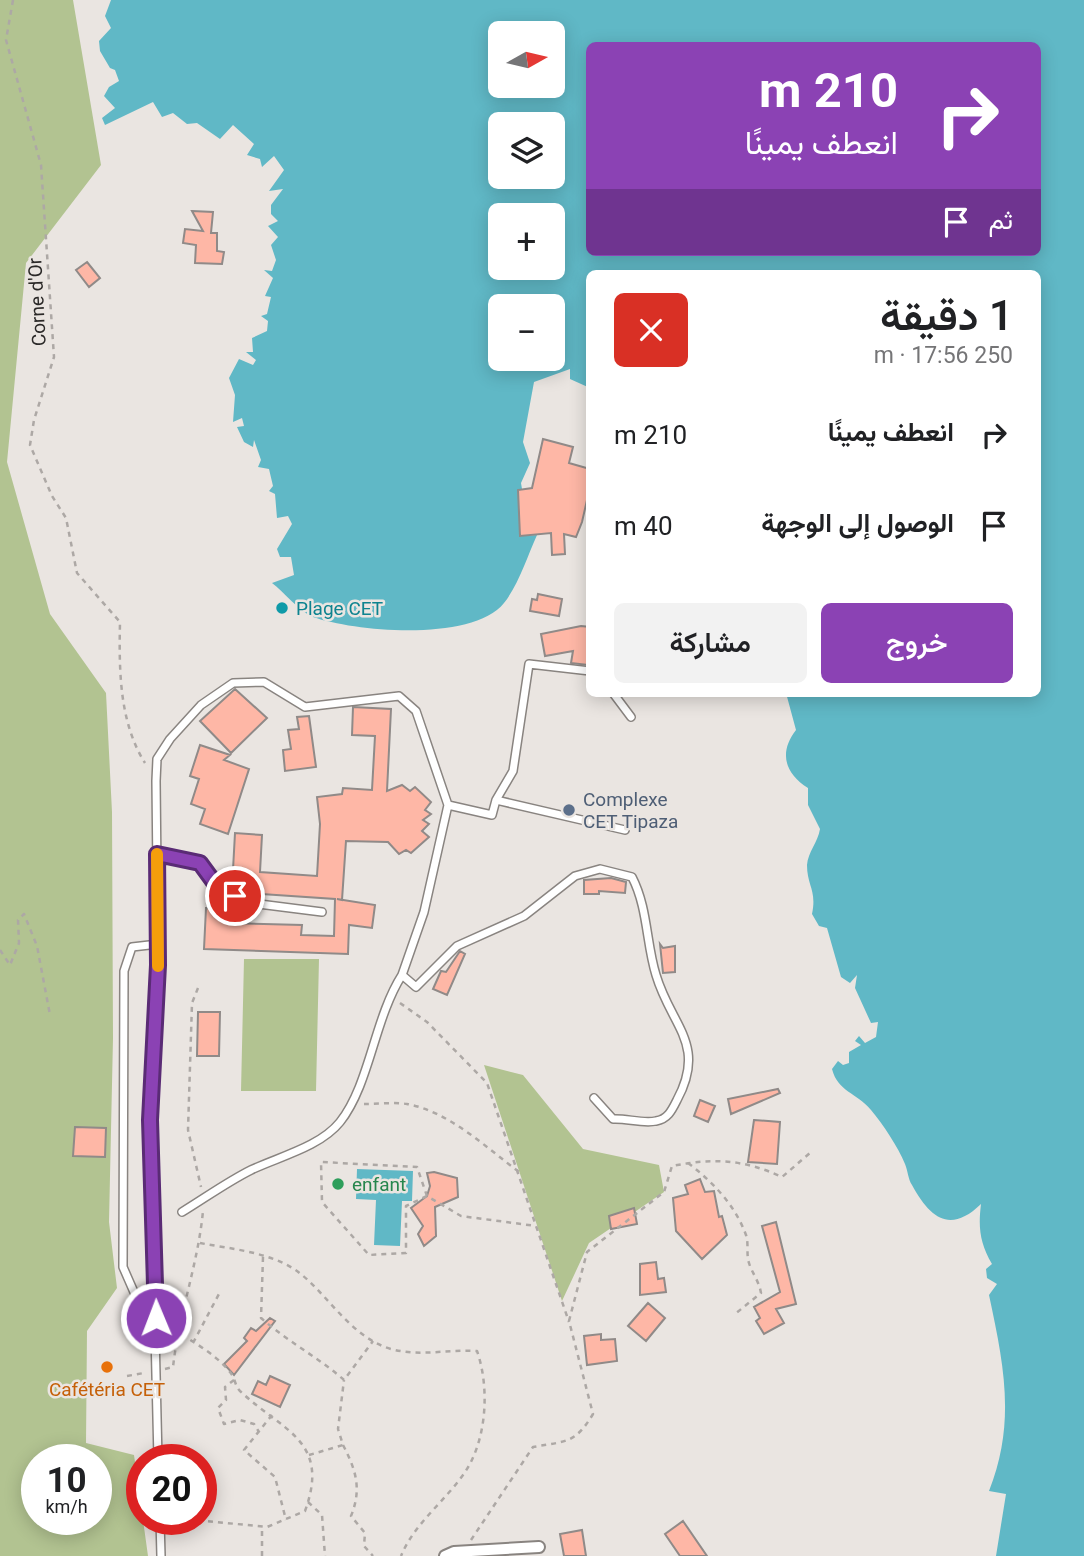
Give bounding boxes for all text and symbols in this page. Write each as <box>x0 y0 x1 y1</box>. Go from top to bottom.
north arrow <box>488 21 565 98</box>
map controls <box>488 21 565 371</box>
text: 210 m <box>759 62 898 119</box>
icon: right <box>922 70 1013 161</box>
button: layers <box>488 112 565 189</box>
text: انعطف يمينًا <box>745 124 898 162</box>
button: + <box>488 203 565 280</box>
icon: arrive <box>937 203 975 241</box>
text: ثم <box>989 205 1013 235</box>
street label: Corne d'Or <box>23 257 51 347</box>
text: 1 دقيقة <box>880 291 1013 340</box>
button: close <box>614 293 688 367</box>
button: − <box>488 294 565 371</box>
text: 250 m · 17:56 <box>874 342 1013 369</box>
icon: right <box>975 416 1013 454</box>
text: انعطف يمينًا <box>828 417 954 447</box>
text: 210 m <box>614 420 687 450</box>
icon: arrive <box>975 507 1013 545</box>
text: الوصول إلى الوجهة <box>761 508 954 538</box>
text: 40 m <box>614 511 673 541</box>
place label: Plage CET <box>296 597 383 620</box>
marker: Plage CET <box>274 600 290 616</box>
button: مشاركة <box>614 603 807 683</box>
button: خروج <box>821 603 1013 683</box>
place label: Complexe CET Tipaza <box>583 788 678 833</box>
marker: Complexe CET Tipaza <box>561 802 577 818</box>
pin <box>205 866 265 926</box>
icon: arrive <box>216 877 254 915</box>
place label: enfant <box>352 1173 406 1196</box>
marker: enfant <box>330 1176 346 1192</box>
position arrow <box>119 1281 193 1355</box>
marker: Cafétéria CET <box>99 1359 115 1375</box>
place label: Cafétéria CET <box>49 1378 165 1401</box>
speed limit sign: 20 <box>126 1444 217 1535</box>
text: 10 <box>46 1460 87 1501</box>
text: km/h <box>45 1496 88 1517</box>

